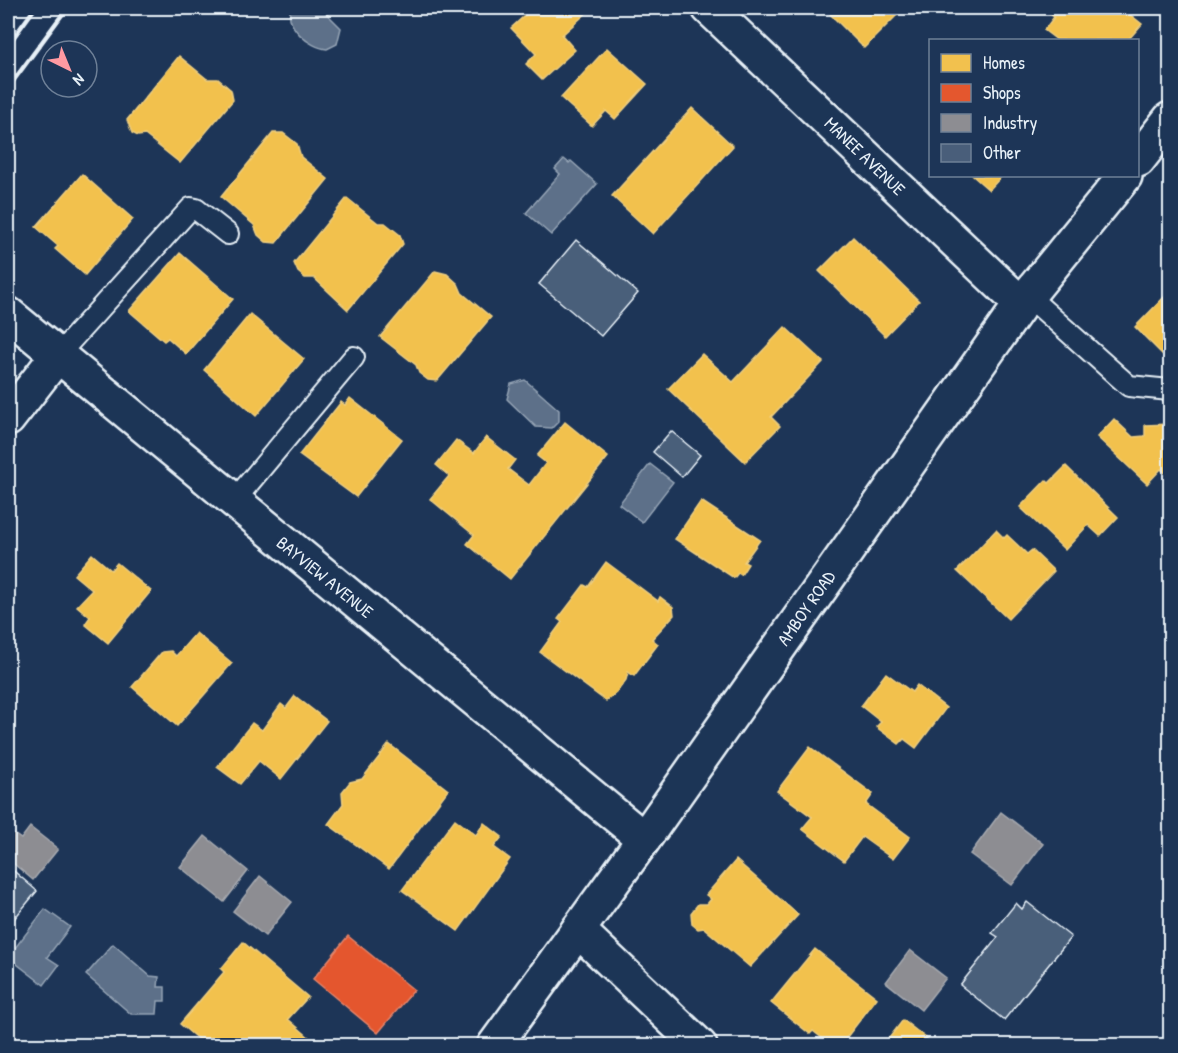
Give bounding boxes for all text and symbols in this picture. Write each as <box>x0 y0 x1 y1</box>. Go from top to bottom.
north arrow <box>39 39 99 99</box>
legend <box>929 39 1139 177</box>
text: Homes <box>983 50 1025 75</box>
text: N <box>68 69 90 91</box>
text: Shops <box>983 80 1021 105</box>
text: Industry <box>983 110 1038 135</box>
street label: MANEE AVENUE <box>819 111 911 201</box>
text: Other <box>983 140 1021 165</box>
street label: BAYVIEW AVENUE <box>271 530 379 624</box>
street label: AMBOY ROAD <box>771 565 841 650</box>

